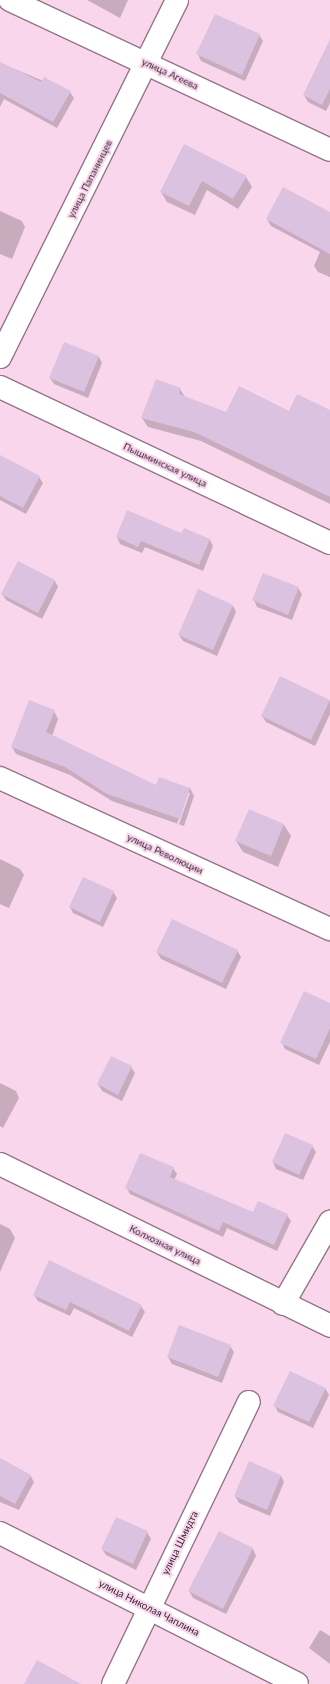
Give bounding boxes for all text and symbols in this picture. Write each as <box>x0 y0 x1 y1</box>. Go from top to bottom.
street label: улица Агеева <box>140 56 200 92</box>
street label: улица Папанинцев <box>65 138 115 220</box>
street label: Пышминская улица <box>121 440 209 490</box>
street label: улица Революции <box>125 831 205 877</box>
street label: Колхозная улица <box>127 1223 203 1267</box>
street label: улица Шмидта <box>159 1509 201 1577</box>
street label: улица Николая Чаплина <box>97 1577 201 1639</box>

